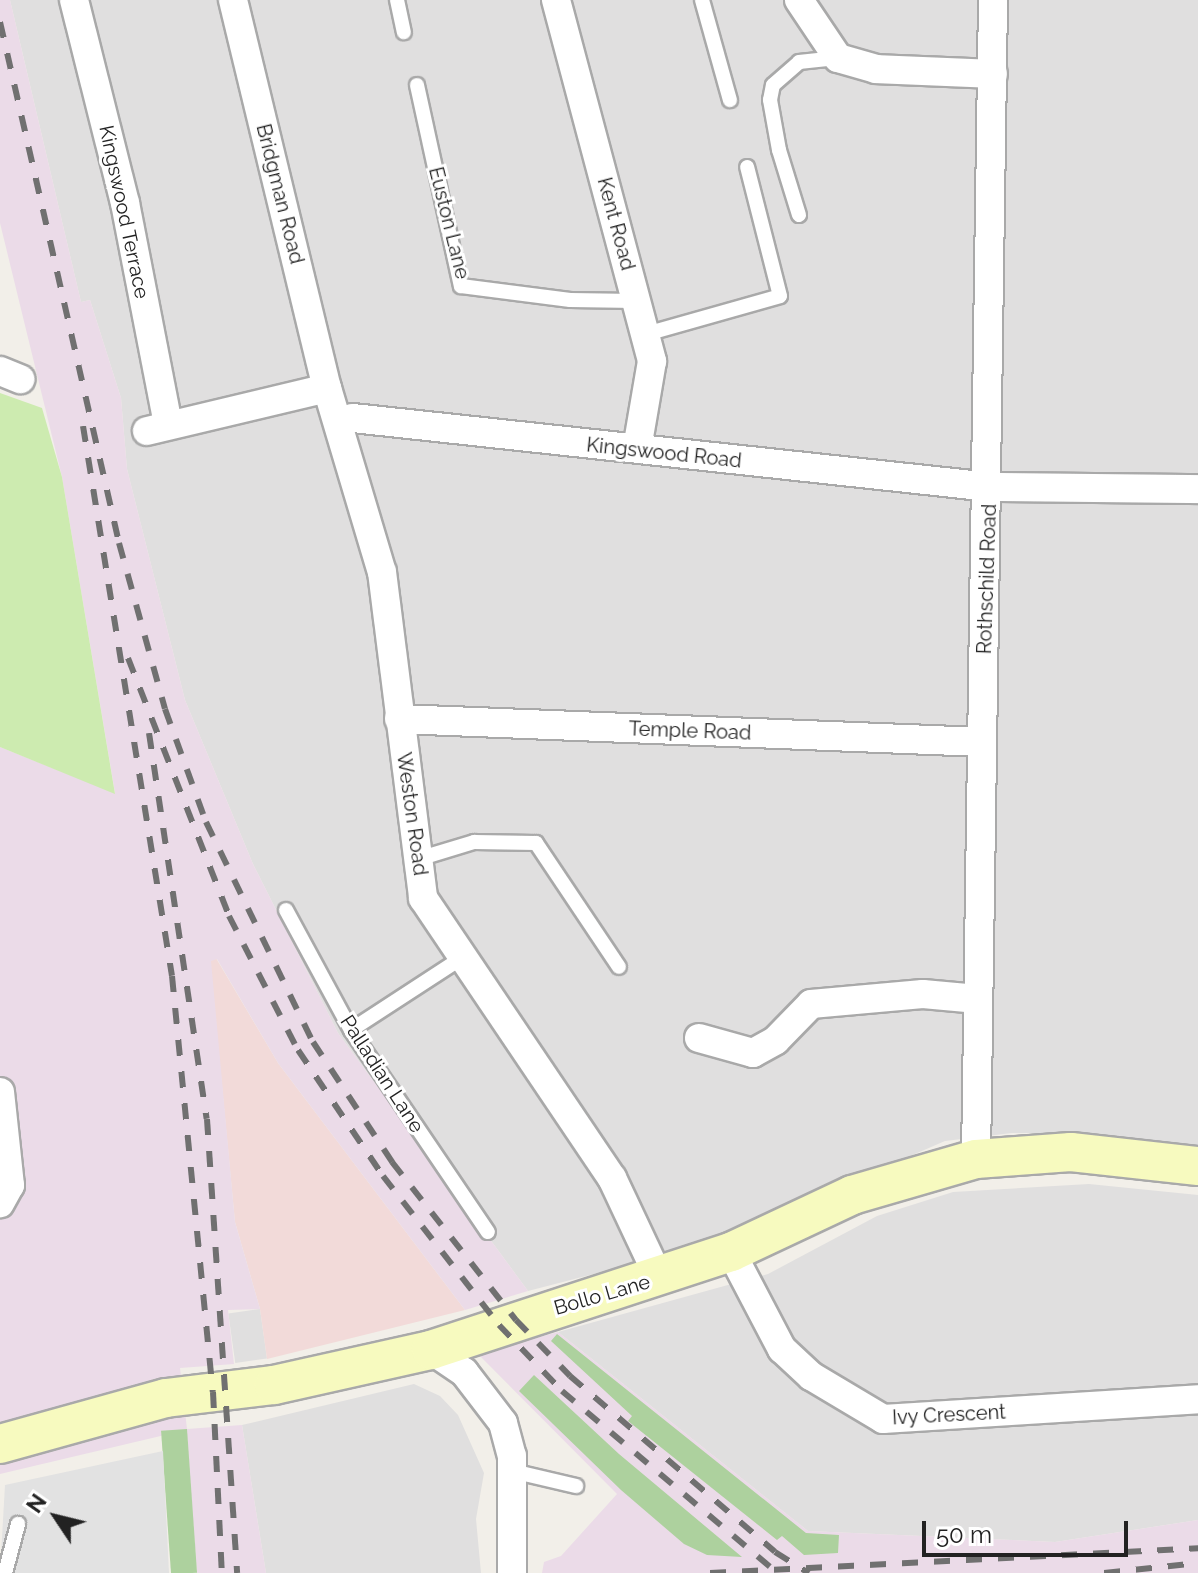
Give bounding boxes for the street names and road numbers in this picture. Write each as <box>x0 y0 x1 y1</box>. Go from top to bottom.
street label: Bridgman Road <box>251 121 309 267</box>
street label: Kingswood Terrace <box>94 123 154 301</box>
street label: Euston Lane <box>423 164 475 282</box>
street label: Kent Road <box>592 175 640 273</box>
street label: Kingswood Road <box>585 433 743 473</box>
street label: Rothschild Road <box>972 503 1002 655</box>
street label: Temple Road <box>628 717 752 745</box>
street label: Weston Road <box>391 751 433 877</box>
street label: Palladian Lane <box>335 1011 429 1137</box>
street label: Bollo Lane <box>551 1270 653 1320</box>
street label: Ivy Crescent <box>891 1400 1007 1430</box>

